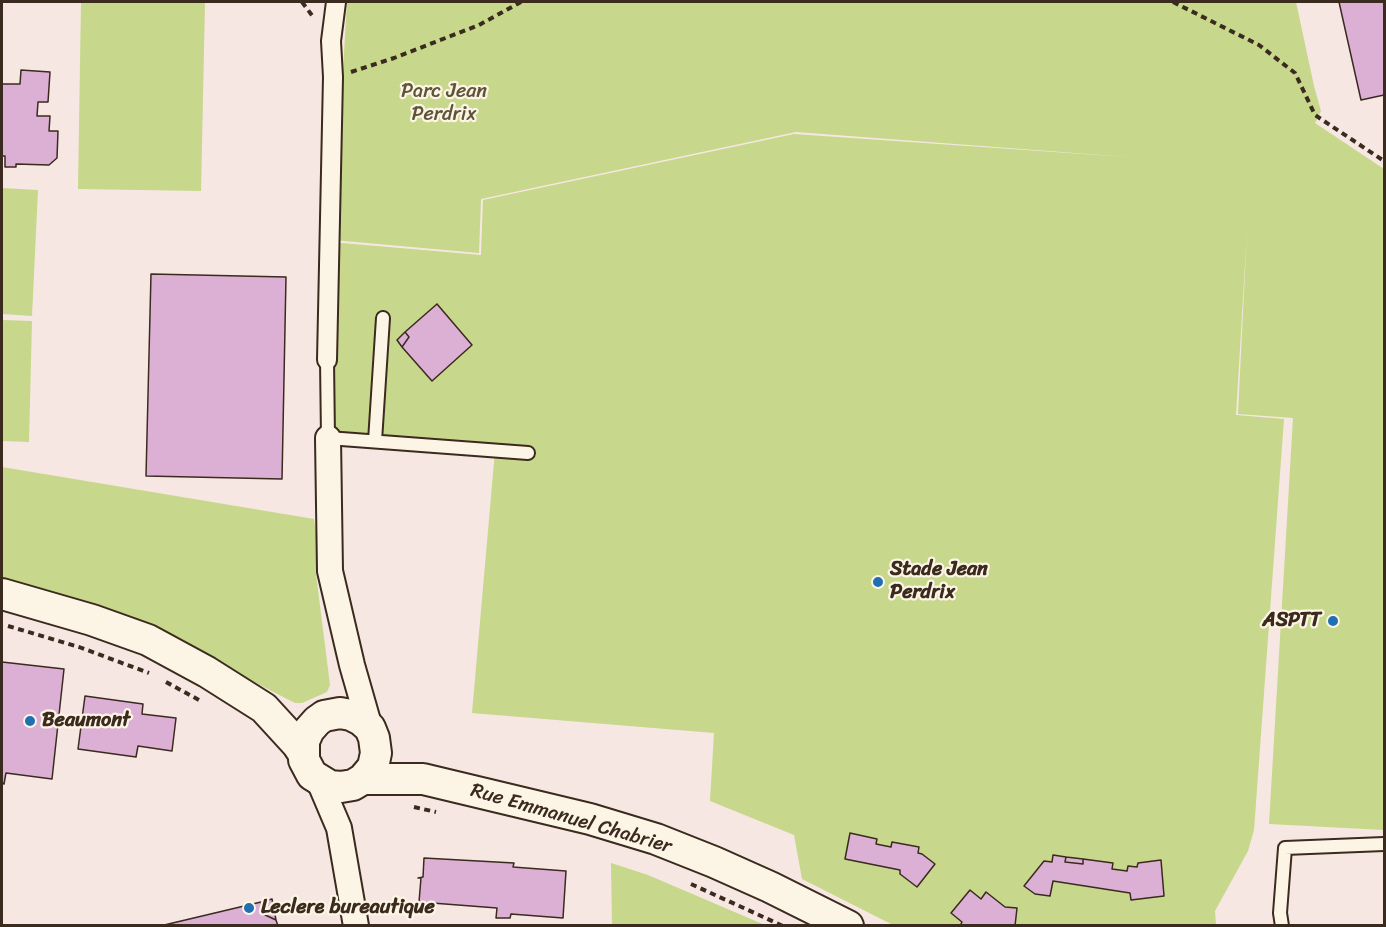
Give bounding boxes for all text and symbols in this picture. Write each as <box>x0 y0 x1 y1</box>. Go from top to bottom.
park label: Parc Jean Perdrix <box>401 80 487 127</box>
place label: Stade Jean Perdrix <box>890 558 988 605</box>
marker: Stade Jean Perdrix <box>871 575 885 589</box>
place label: ASPTT <box>1263 609 1321 633</box>
marker: ASPTT <box>1326 614 1340 628</box>
place label: Beaumont <box>42 709 130 733</box>
marker: Beaumont <box>23 714 37 728</box>
street label: Rue Emmanuel Chabrier <box>468 779 674 859</box>
place label: Leclere bureautique <box>261 896 435 920</box>
marker: Leclere bureautique <box>242 901 256 915</box>

